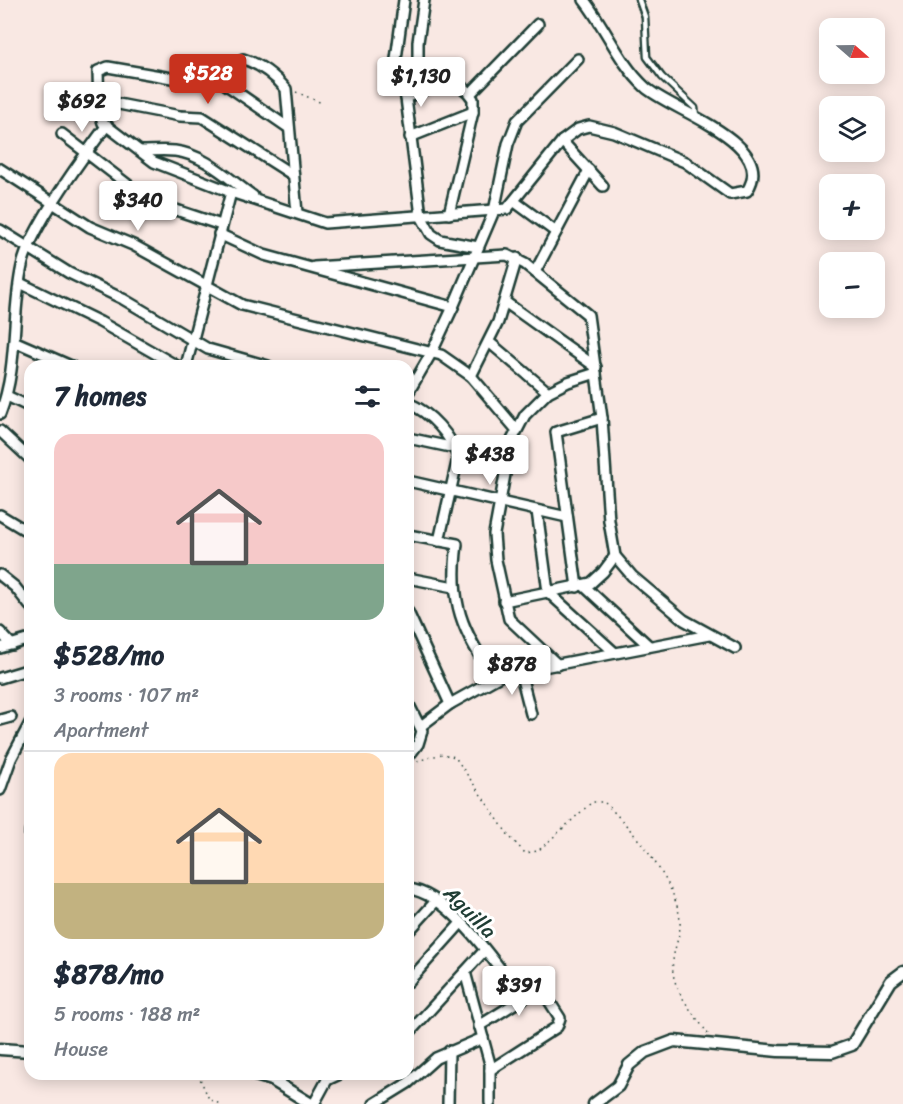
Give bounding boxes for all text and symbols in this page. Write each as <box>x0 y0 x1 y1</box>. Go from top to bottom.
north arrow <box>819 18 885 84</box>
map controls <box>819 18 885 318</box>
pin: $528 <box>172 54 244 105</box>
text: $528 <box>183 56 233 91</box>
pin: $1,130 <box>372 57 470 108</box>
text: $1,130 <box>391 59 451 94</box>
pin: $692 <box>46 82 118 133</box>
text: $692 <box>58 84 106 119</box>
button: layers <box>819 96 885 162</box>
button: + <box>819 174 885 240</box>
pin: $340 <box>102 181 174 232</box>
text: $340 <box>113 183 163 218</box>
button: − <box>819 252 885 318</box>
text: 7 homes <box>54 373 146 419</box>
icon: filters <box>351 380 384 413</box>
pin: $438 <box>454 435 526 486</box>
text: $438 <box>466 437 515 472</box>
icon: home <box>165 473 273 581</box>
text: $528/mo <box>54 632 164 678</box>
pin: $878 <box>476 645 548 696</box>
text: $878 <box>488 647 537 682</box>
text: 3 rooms · 107 m² <box>54 678 199 713</box>
text: Apartment <box>54 713 148 748</box>
icon: home <box>165 792 273 900</box>
street label: Aguilla <box>433 875 506 948</box>
text: $878/mo <box>54 951 164 997</box>
pin: $391 <box>483 966 555 1017</box>
text: $391 <box>496 968 542 1003</box>
text: 5 rooms · 188 m² <box>54 997 200 1032</box>
text: House <box>54 1032 108 1067</box>

